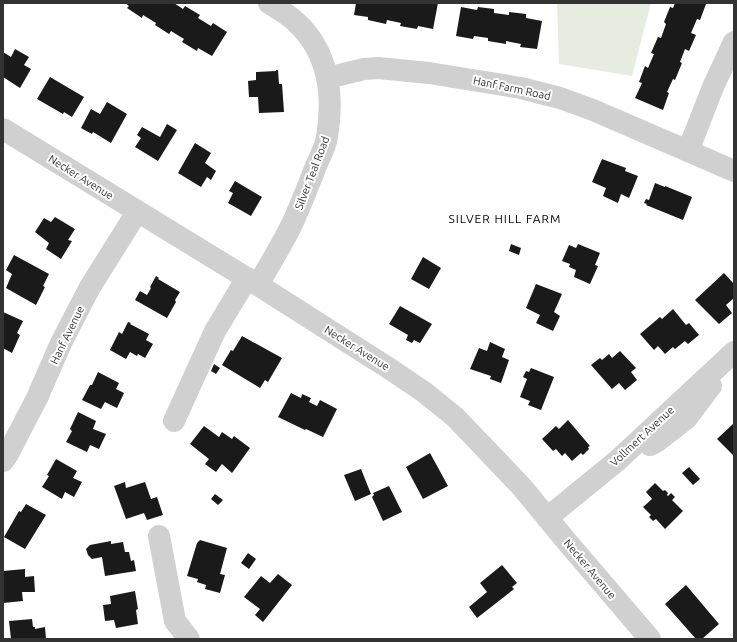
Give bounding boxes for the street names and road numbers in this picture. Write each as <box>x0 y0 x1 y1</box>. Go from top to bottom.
street label: Hanf Farm Road <box>472 74 552 102</box>
street label: Silver Teal Road <box>293 135 331 211</box>
street label: Necker Avenue <box>46 152 116 202</box>
street label: Hanf Avenue <box>48 304 86 366</box>
street label: Necker Avenue <box>322 323 392 373</box>
street label: Vollmert Avenue <box>608 404 676 468</box>
street label: Necker Avenue <box>562 537 618 601</box>

